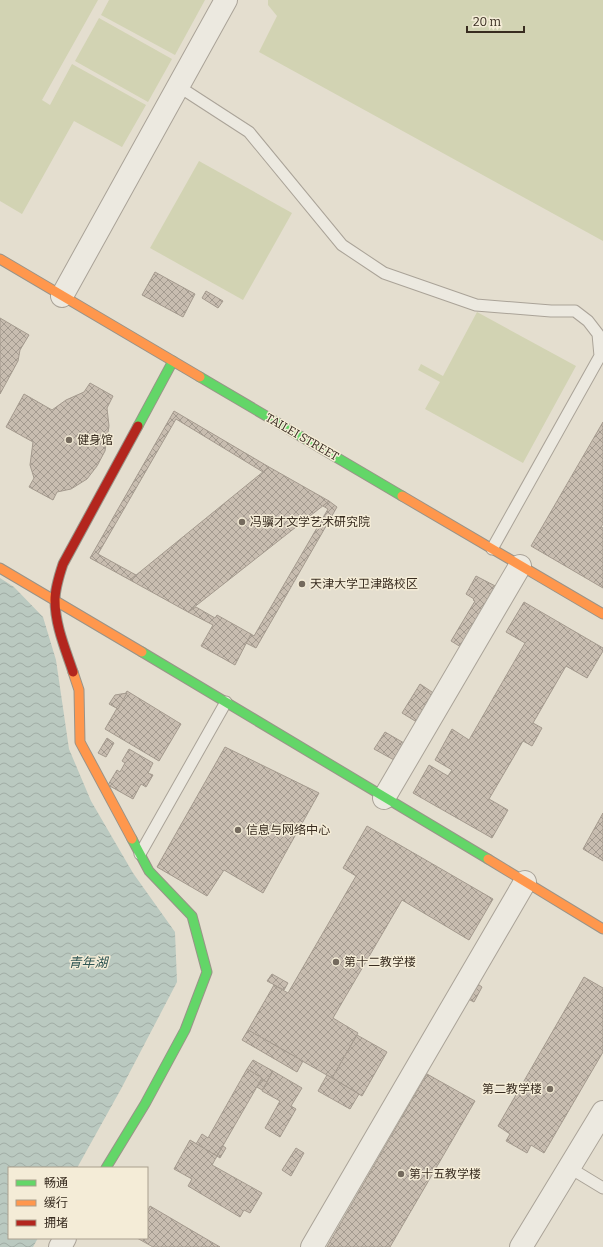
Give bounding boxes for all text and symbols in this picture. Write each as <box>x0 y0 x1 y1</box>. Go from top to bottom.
scale bar <box>467 8 524 34</box>
text: 20 m <box>473 15 502 29</box>
street label: TAILEI STREET <box>263 410 341 464</box>
place label: 健身馆 <box>77 433 113 447</box>
marker: 健身馆 <box>64 435 74 445</box>
place label: 冯骥才文学艺术研究院 <box>250 515 370 529</box>
marker: 冯骥才文学艺术研究院 <box>237 517 247 527</box>
place label: 天津大学卫津路校区 <box>310 577 418 591</box>
marker: 天津大学卫津路校区 <box>297 579 307 589</box>
place label: 信息与网络中心 <box>246 823 330 837</box>
marker: 信息与网络中心 <box>233 825 243 835</box>
water label: 青年湖 <box>68 955 109 970</box>
place label: 第十二教学楼 <box>344 955 416 969</box>
marker: 第十二教学楼 <box>331 957 341 967</box>
place label: 第二教学楼 <box>482 1082 542 1096</box>
marker: 第二教学楼 <box>545 1084 555 1094</box>
legend <box>8 1167 148 1239</box>
place label: 第十五教学楼 <box>409 1167 481 1181</box>
marker: 第十五教学楼 <box>396 1169 406 1179</box>
text: 畅通 <box>44 1176 68 1190</box>
text: 缓行 <box>44 1196 68 1210</box>
text: 拥堵 <box>44 1216 68 1230</box>

